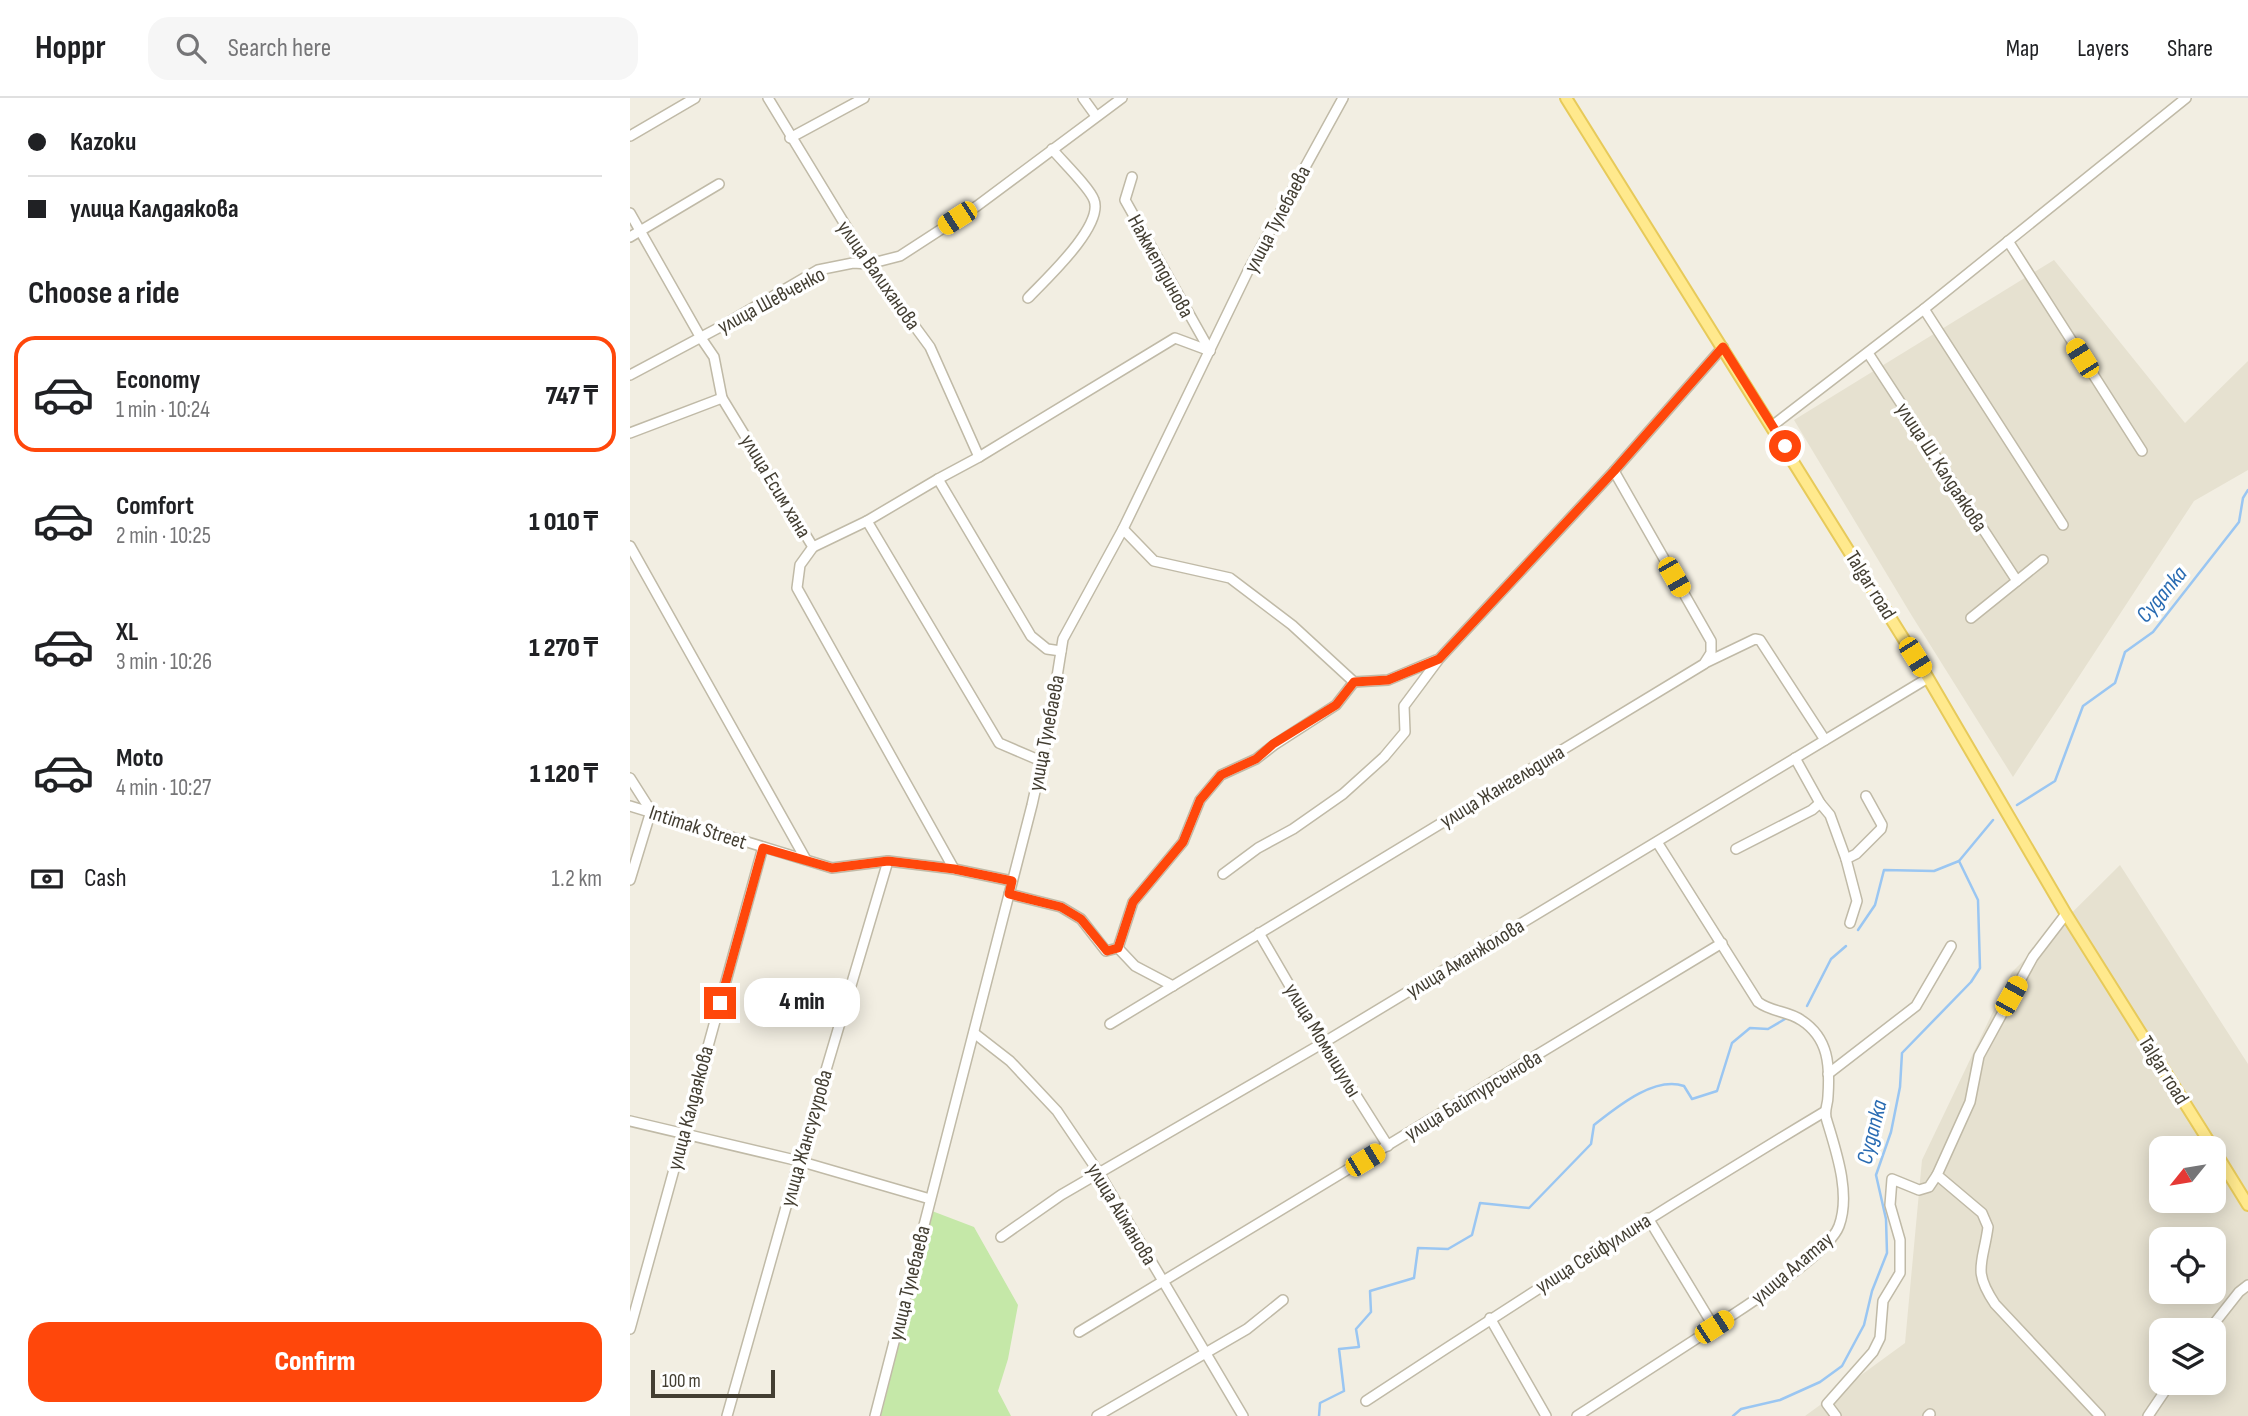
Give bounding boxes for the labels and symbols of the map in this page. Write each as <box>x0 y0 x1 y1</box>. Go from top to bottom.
street label: улица Тулебаева <box>1239 162 1316 277</box>
car <box>934 198 981 238</box>
street label: Нажметдинова <box>1122 210 1199 322</box>
street label: улица Валиханова <box>832 216 926 335</box>
street label: улица Шевченко <box>713 262 829 339</box>
car <box>2062 335 2103 381</box>
street label: улица Ш. Калдаякова <box>1890 398 1993 537</box>
street label: улица Есим хана <box>735 430 816 543</box>
route start <box>1769 430 1801 462</box>
street label: Talgar road <box>1840 546 1901 624</box>
car <box>1655 554 1694 600</box>
water label: Cyganka <box>2130 560 2194 629</box>
car <box>1895 634 1936 680</box>
street label: улица Тулебаева <box>1023 673 1070 793</box>
street label: улица Жангельдина <box>1436 739 1569 833</box>
street label: Intimak Street <box>646 800 750 855</box>
street label: улица Аманжолова <box>1402 913 1529 1003</box>
car <box>1992 973 2031 1019</box>
callout: 4 min <box>744 978 860 1028</box>
street label: улица Момышулы <box>1279 979 1366 1102</box>
route end <box>704 987 736 1019</box>
street label: Talgar road <box>2133 1031 2194 1109</box>
street label: улица Калдаякова <box>662 1043 719 1173</box>
street label: улица Байтурсынова <box>1400 1045 1546 1146</box>
street label: улица Жансугурова <box>775 1067 838 1209</box>
water label: Cyganka <box>1851 1097 1894 1167</box>
north arrow <box>2149 1136 2226 1213</box>
car <box>1342 1140 1389 1180</box>
street label: улица Айманова <box>1081 1159 1162 1270</box>
street label: улица Сейфуллина <box>1531 1208 1656 1299</box>
street label: улица Тулебаева <box>883 1223 936 1343</box>
street label: улица Алатау <box>1746 1227 1838 1310</box>
car <box>1691 1307 1738 1347</box>
scale bar <box>651 1367 775 1399</box>

